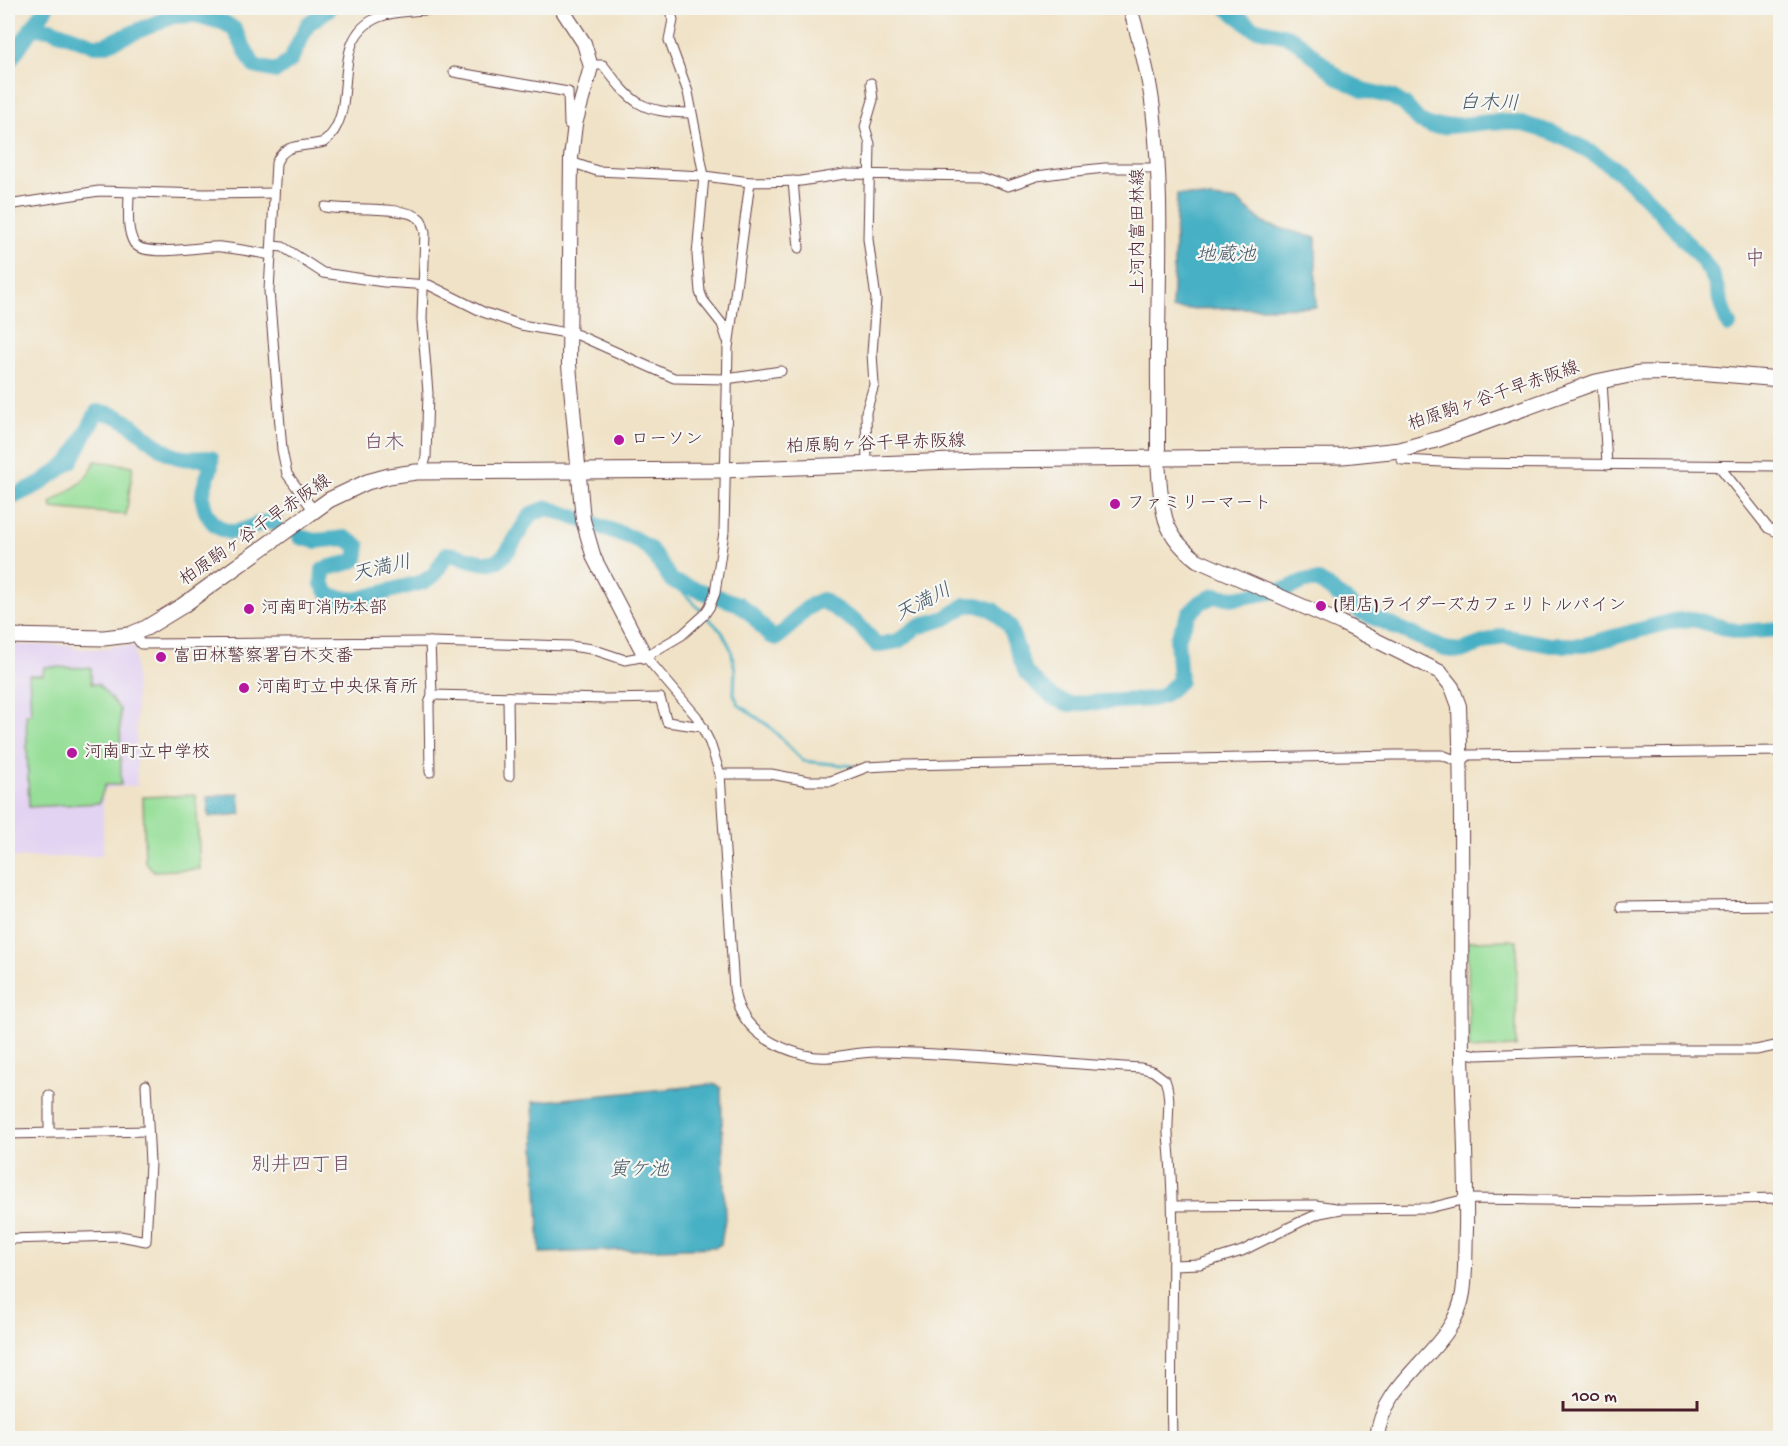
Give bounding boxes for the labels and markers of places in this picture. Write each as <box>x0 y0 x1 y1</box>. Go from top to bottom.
place label: ローソン <box>631 430 703 451</box>
marker: ローソン <box>612 433 626 447</box>
place label: ファミリーマート <box>1127 494 1271 515</box>
marker: ファミリーマート <box>1108 497 1122 511</box>
place label: (閉店)ライダーズカフェリトルパイン <box>1333 595 1626 617</box>
place label: 河南町消防本部 <box>261 598 387 620</box>
marker: (閉店)ライダーズカフェリトルパイン <box>1314 599 1328 613</box>
marker: 河南町消防本部 <box>242 602 256 616</box>
place label: 富田林警察署白木交番 <box>173 646 353 668</box>
marker: 富田林警察署白木交番 <box>154 650 168 664</box>
place label: 河南町立中央保育所 <box>256 677 418 699</box>
marker: 河南町立中央保育所 <box>237 681 251 695</box>
place label: 河南町立中学校 <box>84 742 210 764</box>
marker: 河南町立中学校 <box>65 746 79 760</box>

